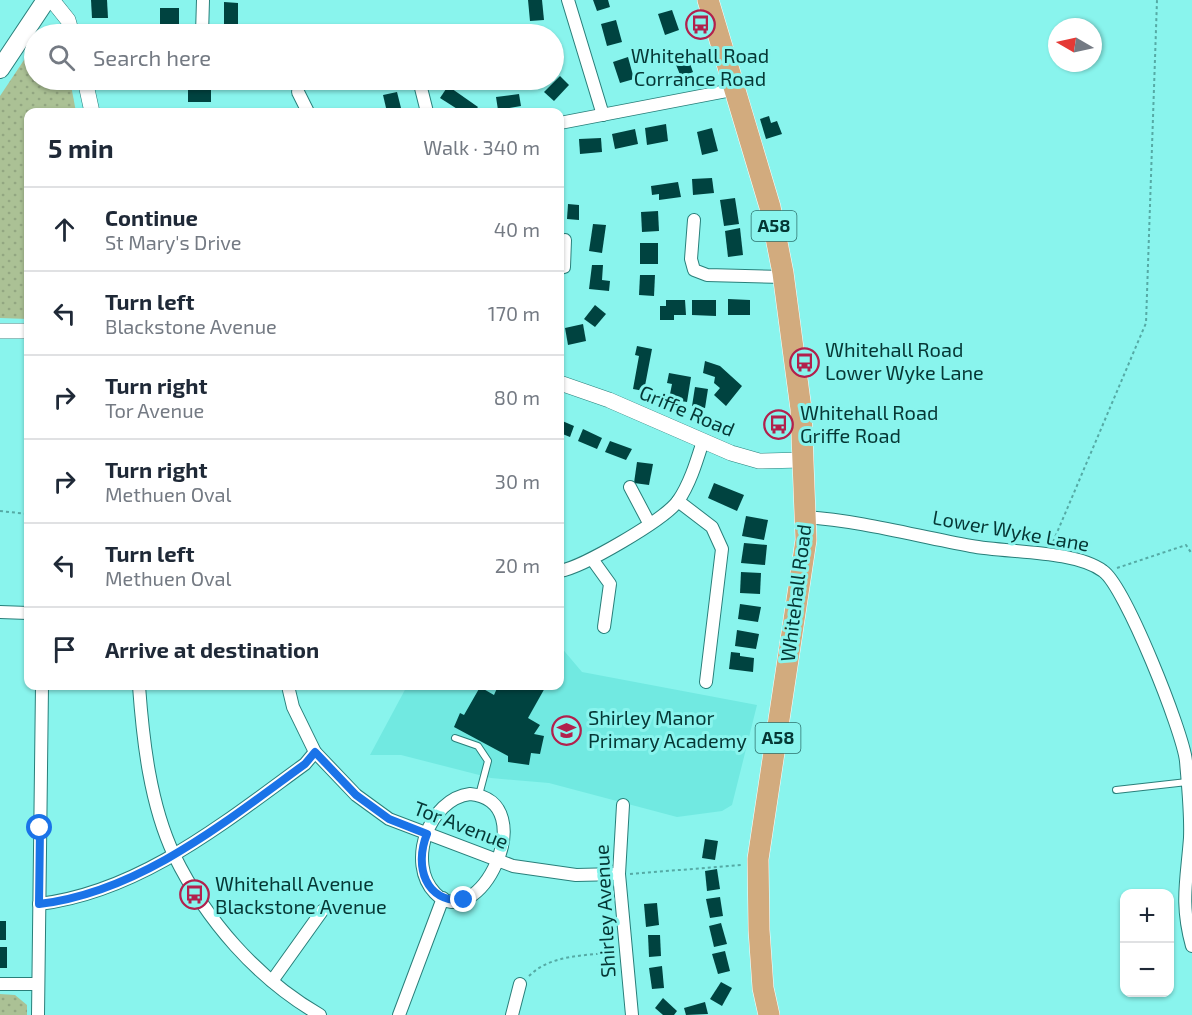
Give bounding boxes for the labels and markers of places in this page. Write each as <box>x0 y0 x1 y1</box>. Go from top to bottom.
bus stop icon: Whitehall Road Corrance Road <box>684 9 716 41</box>
place label: Whitehall Road Corrance Road <box>631 43 769 90</box>
place label: Whitehall Road Lower Wyke Lane <box>825 337 984 384</box>
bus stop icon: Whitehall Road Lower Wyke Lane <box>788 346 820 378</box>
place label: Whitehall Road Griffe Road <box>800 400 938 447</box>
bus stop icon: Whitehall Road Griffe Road <box>763 409 795 441</box>
place label: Shirley Manor Primary Academy <box>588 705 747 752</box>
school or university icon: Shirley Manor Primary Academy <box>551 714 583 746</box>
place label: Whitehall Avenue Blackstone Avenue <box>215 871 387 918</box>
bus stop icon: Whitehall Avenue Blackstone Avenue <box>178 879 210 911</box>

